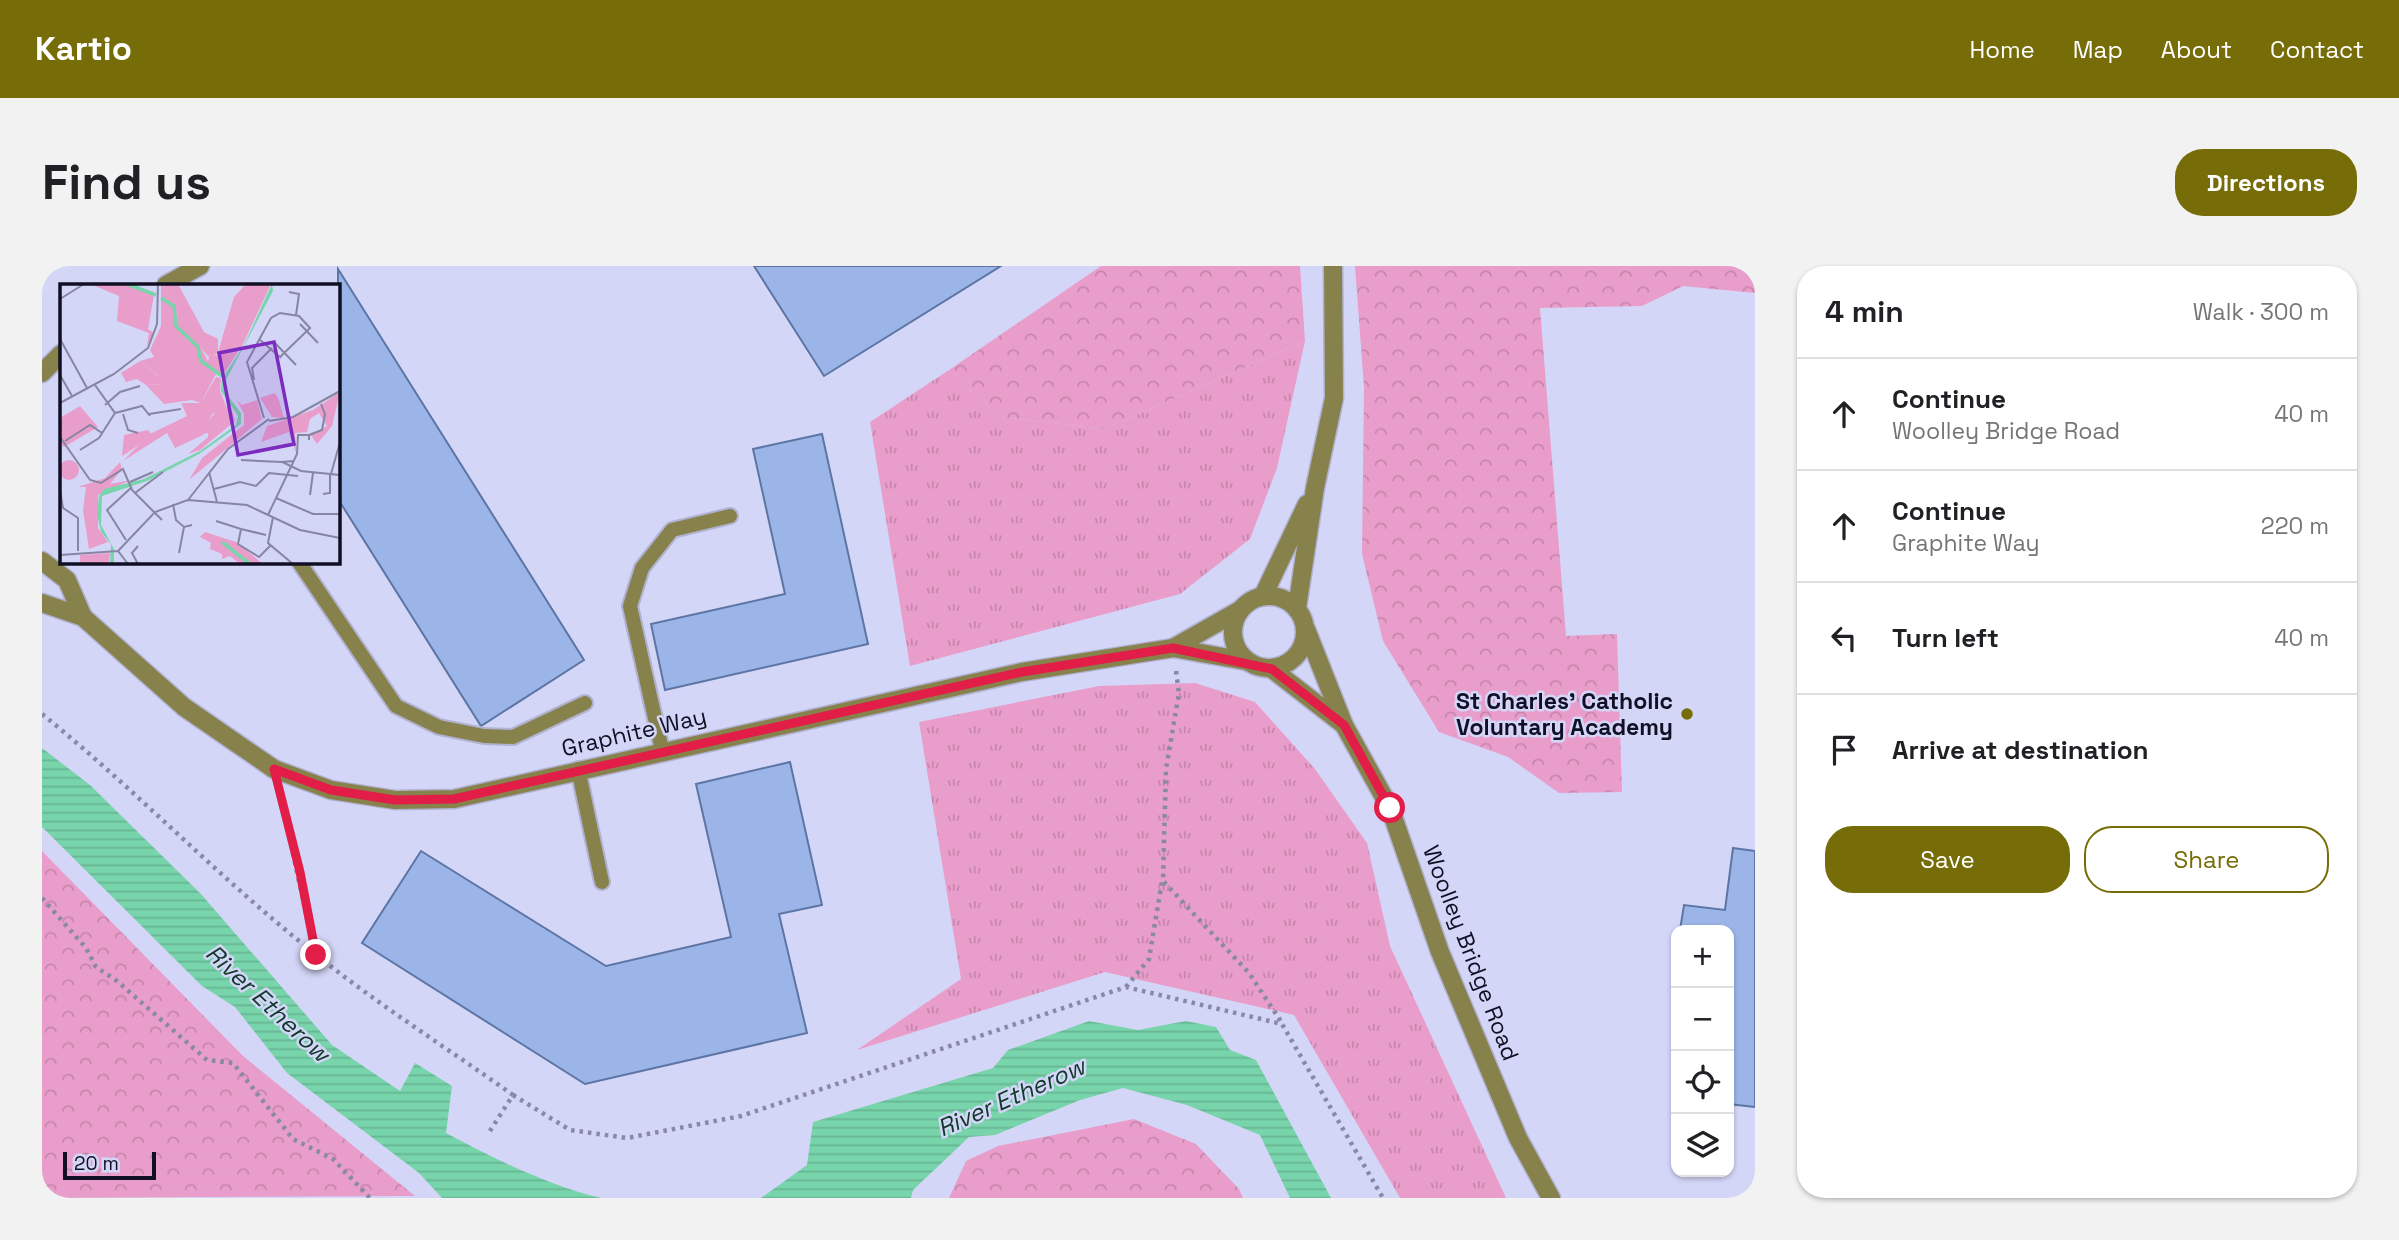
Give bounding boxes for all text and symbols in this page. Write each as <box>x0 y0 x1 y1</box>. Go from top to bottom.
text: Kartio <box>35 28 132 70</box>
text: Home <box>1969 34 2035 65</box>
text: Map <box>2073 34 2123 65</box>
text: About <box>2161 34 2232 65</box>
text: Contact <box>2270 34 2364 65</box>
button: Directions <box>2175 149 2357 216</box>
text: Find us <box>42 151 211 213</box>
inset map <box>60 284 340 564</box>
text: 4 min <box>1825 292 1904 331</box>
text: Walk · 300 m <box>2193 297 2329 327</box>
text: Continue <box>1892 382 2006 416</box>
icon: ahead <box>1825 395 1863 433</box>
text: 40 m <box>2274 399 2329 429</box>
text: Woolley Bridge Road <box>1892 416 2120 446</box>
text: Continue <box>1892 494 2006 528</box>
icon: ahead <box>1825 507 1863 545</box>
text: 220 m <box>2261 511 2329 541</box>
text: Graphite Way <box>1892 528 2040 558</box>
icon: left <box>1825 619 1863 657</box>
text: Turn left <box>1892 621 1999 655</box>
text: 40 m <box>2274 623 2329 653</box>
place label: St Charles' Catholic Voluntary Academy <box>1456 686 1673 742</box>
street label: Graphite Way <box>559 701 709 763</box>
marker: St Charles' Catholic Voluntary Academy <box>1679 706 1695 722</box>
icon: arrive <box>1825 731 1863 769</box>
text: Arrive at destination <box>1892 733 2149 767</box>
route start <box>1374 792 1405 823</box>
button: Save <box>1825 826 2070 893</box>
button: Share <box>2084 826 2329 893</box>
street label: Woolley Bridge Road <box>1416 841 1526 1065</box>
map controls <box>1671 925 1734 1177</box>
button: + <box>1671 925 1734 988</box>
water label: River Etherow <box>199 938 338 1070</box>
route end <box>300 939 331 970</box>
button: − <box>1671 988 1734 1051</box>
water label: River Etherow <box>932 1050 1091 1143</box>
button: locate <box>1671 1051 1734 1114</box>
button: layers <box>1671 1114 1734 1177</box>
scale bar <box>63 1149 156 1181</box>
text: 20 m <box>74 1151 119 1176</box>

